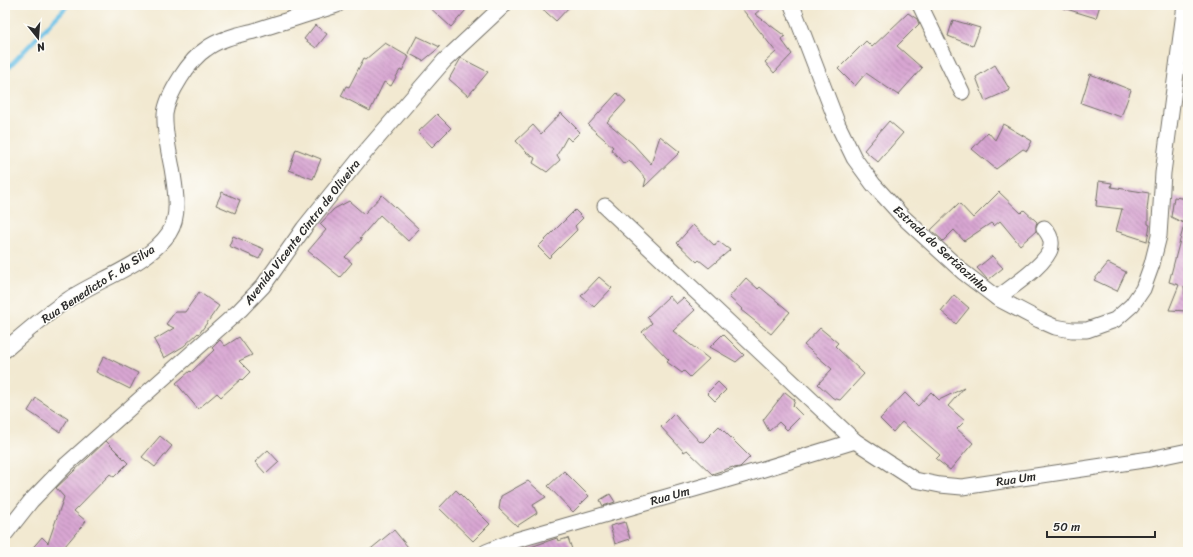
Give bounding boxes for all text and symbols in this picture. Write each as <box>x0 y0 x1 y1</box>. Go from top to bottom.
north arrow <box>18 18 58 58</box>
text: N <box>34 37 48 57</box>
street label: Avenida Vicente Cintra de Oliveira <box>237 154 366 310</box>
street label: Estrada do Sertãozinho <box>888 200 994 298</box>
street label: Rua Benedicto F. da Silva <box>37 239 159 329</box>
street label: Rua Um <box>995 465 1037 493</box>
street label: Rua Um <box>648 480 692 512</box>
scale bar <box>1047 513 1155 539</box>
text: 50 m <box>1053 516 1080 538</box>

